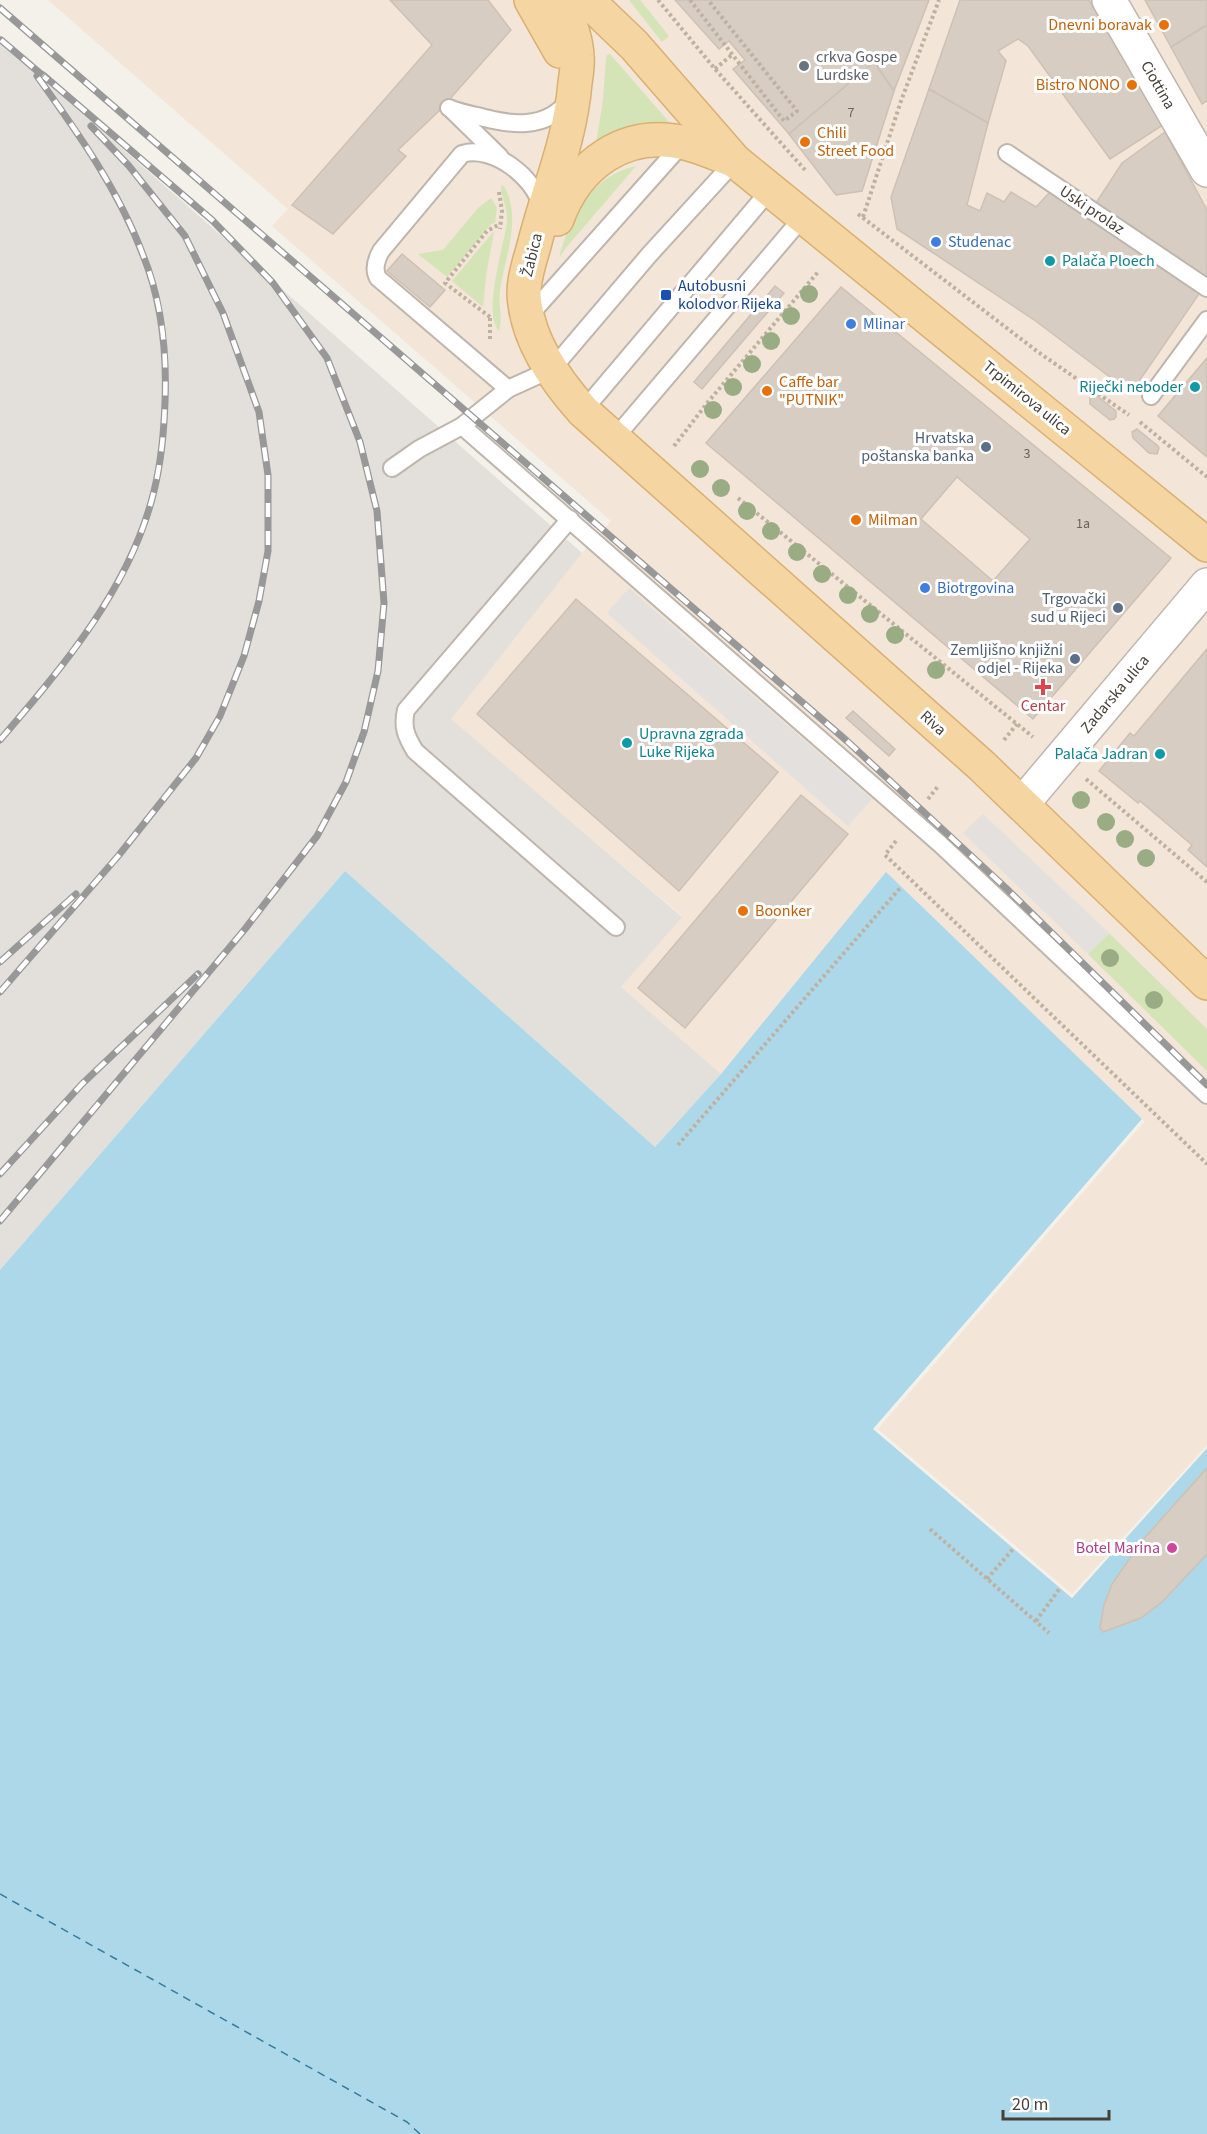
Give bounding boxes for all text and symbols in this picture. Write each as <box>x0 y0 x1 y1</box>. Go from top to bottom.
place label: Dnevni boravak <box>1048 14 1152 36</box>
marker: Dnevni boravak <box>1157 18 1171 32</box>
place label: crkva Gospe Lurdske <box>816 46 897 86</box>
street label: Ciottina <box>1135 57 1181 113</box>
marker: crkva Gospe Lurdske <box>797 59 811 73</box>
place label: Bistro NONO <box>1036 74 1120 96</box>
marker: Bistro NONO <box>1125 78 1139 92</box>
house number: 7 <box>848 103 855 123</box>
place label: Chili Street Food <box>817 122 894 162</box>
marker: Chili Street Food <box>798 135 812 149</box>
street label: Uski prolaz <box>1055 180 1129 240</box>
street label: Žabica <box>516 231 548 279</box>
place label: Studenac <box>948 231 1011 253</box>
marker: Studenac <box>929 235 943 249</box>
place label: Palača Ploech <box>1062 250 1155 272</box>
marker: Palača Ploech <box>1043 254 1057 268</box>
place label: Autobusni kolodvor Rijeka <box>678 275 782 315</box>
marker: Autobusni kolodvor Rijeka <box>659 288 673 302</box>
place label: Mlinar <box>863 313 905 335</box>
marker: Mlinar <box>844 317 858 331</box>
street label: Trpimirova ulica <box>978 356 1076 440</box>
place label: Caffe bar "PUTNIK" <box>779 371 844 411</box>
place label: Riječki neboder <box>1079 376 1183 398</box>
marker: Riječki neboder <box>1188 380 1202 394</box>
marker: Caffe bar "PUTNIK" <box>760 384 774 398</box>
place label: Hrvatska poštanska banka <box>861 427 974 467</box>
marker: Hrvatska poštanska banka <box>979 440 993 454</box>
house number: 3 <box>1024 444 1031 464</box>
place label: Milman <box>868 509 918 531</box>
marker: Milman <box>849 513 863 527</box>
house number: 1a <box>1076 514 1090 534</box>
place label: Biotrgovina <box>937 577 1014 599</box>
marker: Biotrgovina <box>918 581 932 595</box>
place label: Trgovački sud u Rijeci <box>1030 588 1106 628</box>
marker: Trgovački sud u Rijeci <box>1111 601 1125 615</box>
place label: Zemljišno knjižni odjel - Rijeka <box>950 639 1063 679</box>
street label: Zadarska ulica <box>1076 650 1154 738</box>
marker: Zemljišno knjižni odjel - Rijeka <box>1068 652 1082 666</box>
marker: Centar <box>1036 680 1050 694</box>
place label: Centar <box>1021 695 1066 717</box>
street label: Riva <box>915 705 951 741</box>
place label: Upravna zgrada Luke Rijeka <box>639 723 744 763</box>
marker: Upravna zgrada Luke Rijeka <box>620 736 634 750</box>
place label: Palača Jadran <box>1054 743 1148 765</box>
marker: Palača Jadran <box>1153 747 1167 761</box>
place label: Boonker <box>755 900 812 922</box>
marker: Boonker <box>736 904 750 918</box>
place label: Botel Marina <box>1076 1537 1160 1559</box>
marker: Botel Marina <box>1165 1541 1179 1555</box>
scale bar <box>1003 2083 1110 2121</box>
text: 20 m <box>1012 2092 1048 2117</box>

